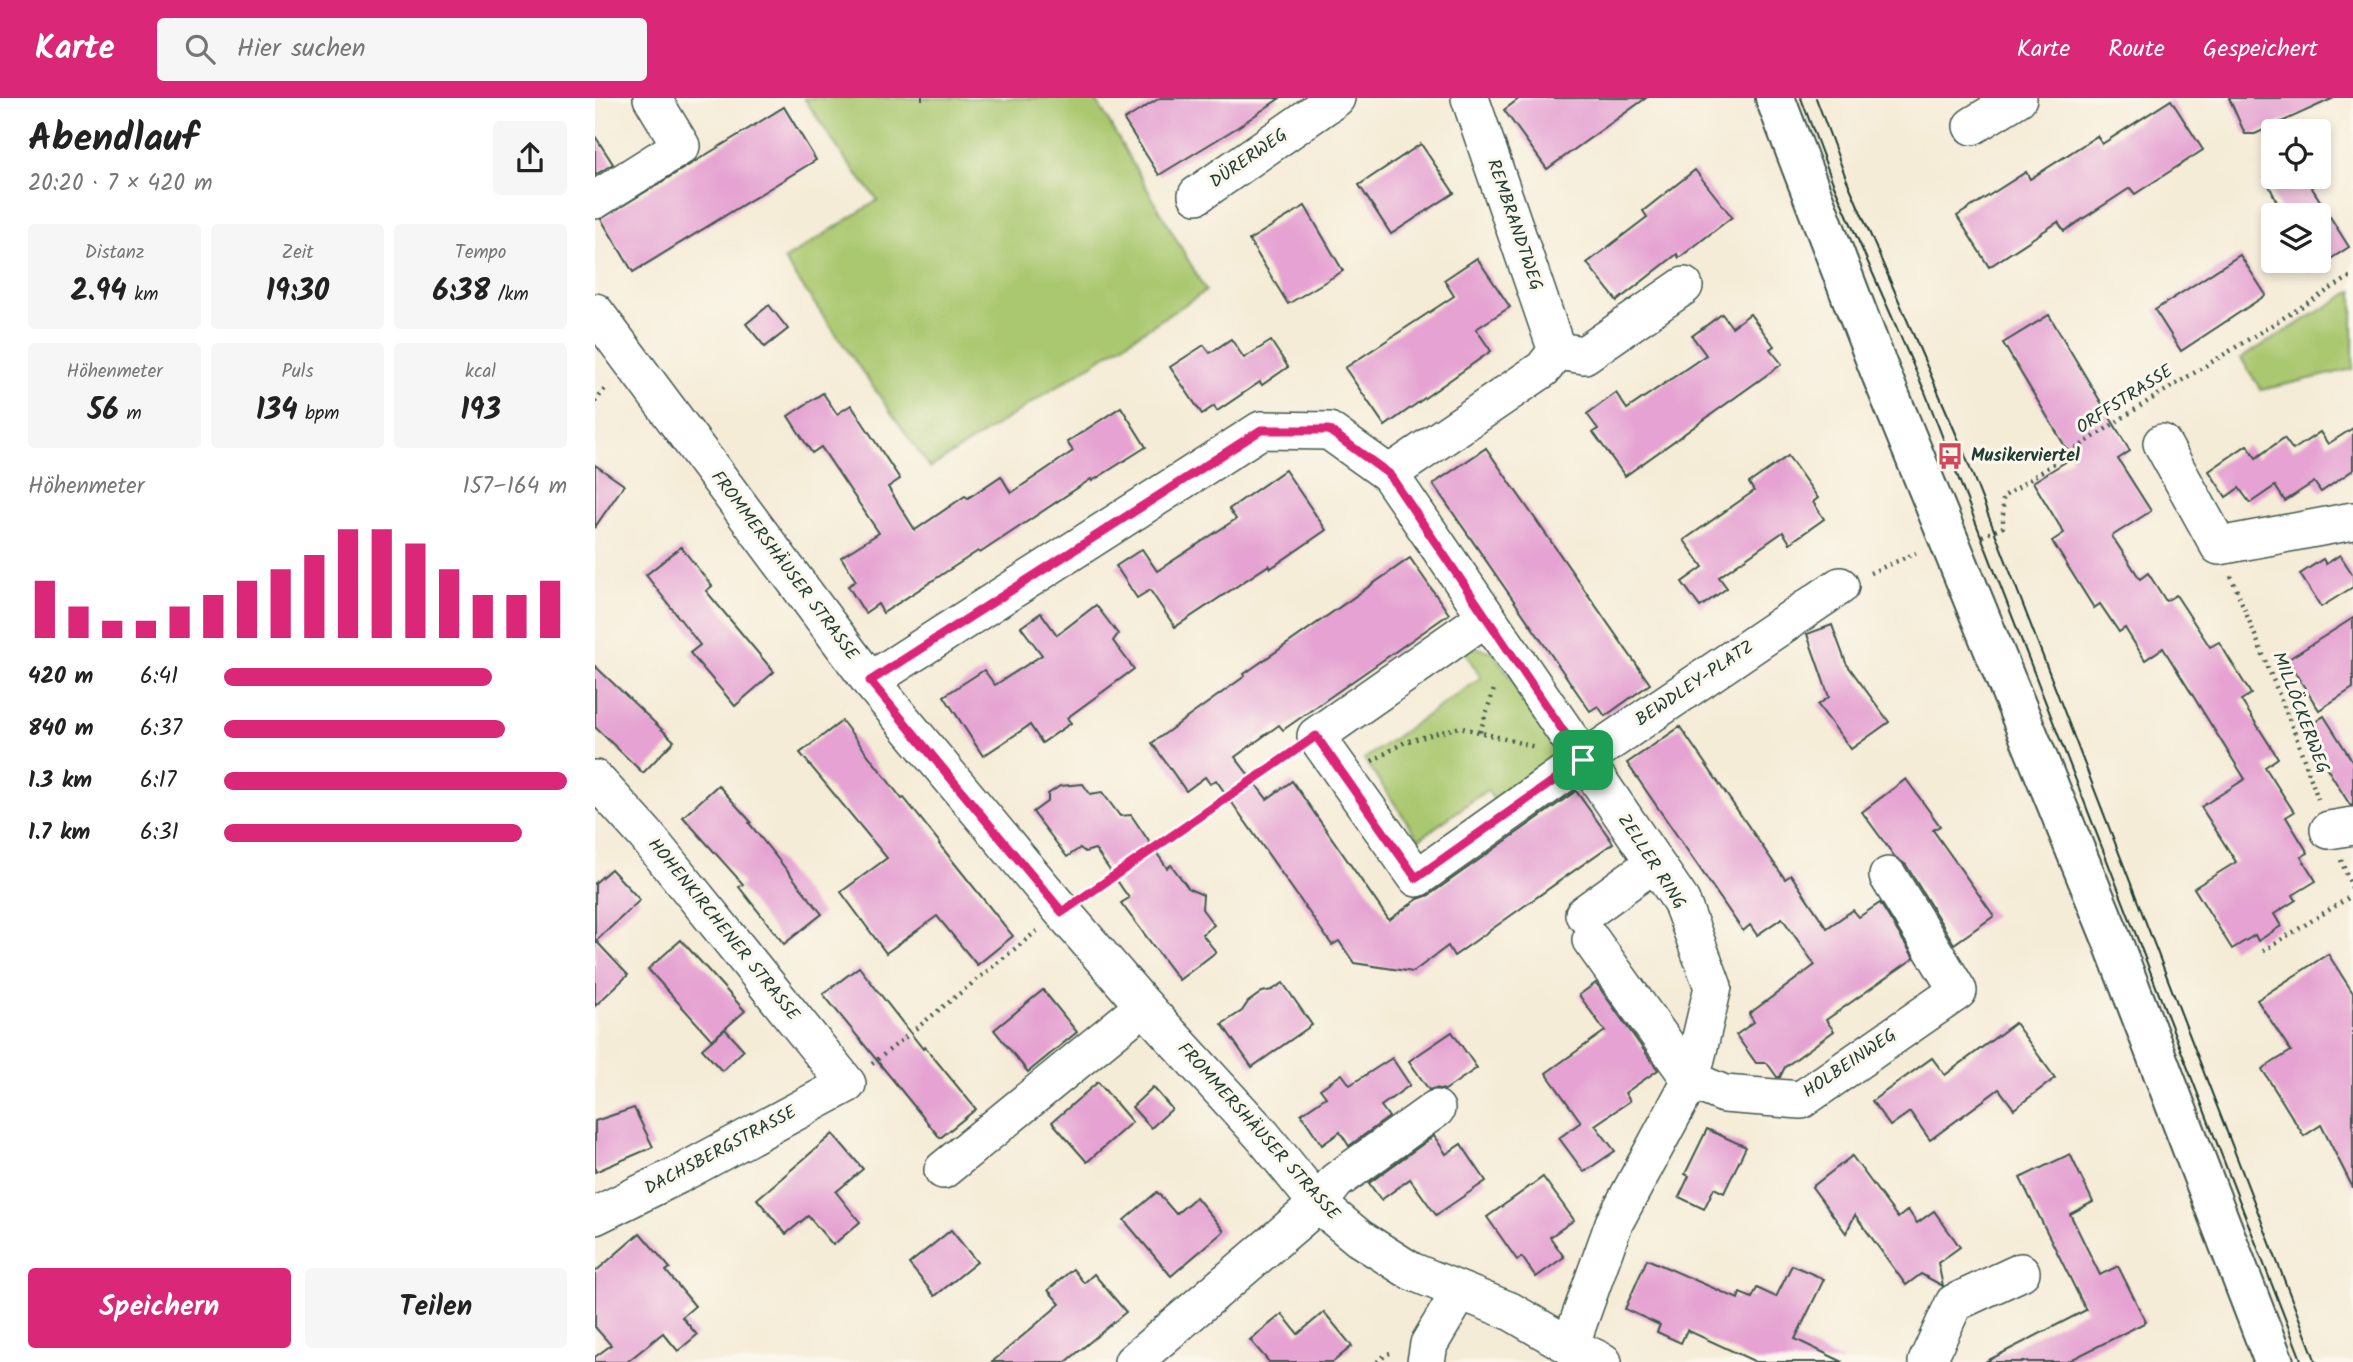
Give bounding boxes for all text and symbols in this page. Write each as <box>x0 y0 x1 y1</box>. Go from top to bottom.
search box <box>157 18 647 81</box>
text: Karte <box>35 23 115 76</box>
text: Hier suchen <box>237 28 366 70</box>
icon: search <box>181 30 219 68</box>
text: Karte <box>2017 30 2070 69</box>
text: Route <box>2108 30 2165 69</box>
text: Gespeichert <box>2203 30 2318 69</box>
text: Abendlauf <box>28 110 198 170</box>
map controls <box>2261 119 2331 273</box>
button: locate <box>2261 119 2331 189</box>
button: share <box>493 121 567 195</box>
street label: DÜRERWEG <box>1204 121 1294 197</box>
street label: REMBRANDTWEG <box>1478 155 1550 295</box>
text: 20:20 · 7 × 420 m <box>28 166 213 202</box>
button: layers <box>2261 203 2331 273</box>
text: Distanz <box>85 238 144 268</box>
text: Zeit <box>281 238 314 268</box>
text: Tempo <box>455 238 506 268</box>
text: 2.94 <box>71 268 127 316</box>
text: 19:30 <box>266 268 329 316</box>
text: 6:38 <box>432 268 490 316</box>
text: km <box>127 280 158 310</box>
text: /km <box>490 280 529 310</box>
text: Höhenmeter <box>66 357 163 387</box>
text: Puls <box>281 357 314 387</box>
text: kcal <box>465 357 496 387</box>
street label: ORFFSTRASSE <box>2071 357 2180 442</box>
text: 56 <box>87 387 119 435</box>
text: 134 <box>256 387 298 435</box>
text: 193 <box>460 387 501 435</box>
text: m <box>119 399 142 429</box>
text: bpm <box>298 399 339 429</box>
bus stop icon: Musikerviertel <box>1935 441 1965 471</box>
place label: Musikerviertel <box>1971 442 2080 471</box>
street label: FROMMERSHÄUSER STRASSE <box>703 465 866 668</box>
text: Höhenmeter <box>28 469 144 505</box>
text: 157–164 m <box>463 469 567 505</box>
street label: BEWDLEY-PLATZ <box>1630 633 1760 735</box>
street label: MILLÖCKERWEG <box>2263 648 2337 778</box>
text: 420 m <box>28 659 93 695</box>
text: 6:41 <box>140 659 178 695</box>
text: 840 m <box>28 711 94 747</box>
text: 6:37 <box>140 711 182 747</box>
pin <box>1553 730 1613 790</box>
icon: arrive <box>1564 741 1602 779</box>
text: 1.3 km <box>28 763 92 799</box>
text: 6:17 <box>140 763 176 799</box>
street label: ZELLER RING <box>1609 808 1693 916</box>
text: 1.7 km <box>28 815 90 851</box>
text: 6:31 <box>140 815 179 851</box>
street label: HOHENKIRCHENER STRASSE <box>640 832 807 1028</box>
street label: HOLBEINWEG <box>1797 1022 1903 1106</box>
street label: FROMMERSHÄUSER STRASSE <box>1170 1036 1347 1228</box>
street label: DACHSBERGSTRASSE <box>640 1098 803 1203</box>
button: Speichern <box>28 1268 291 1348</box>
button: Teilen <box>305 1268 567 1348</box>

